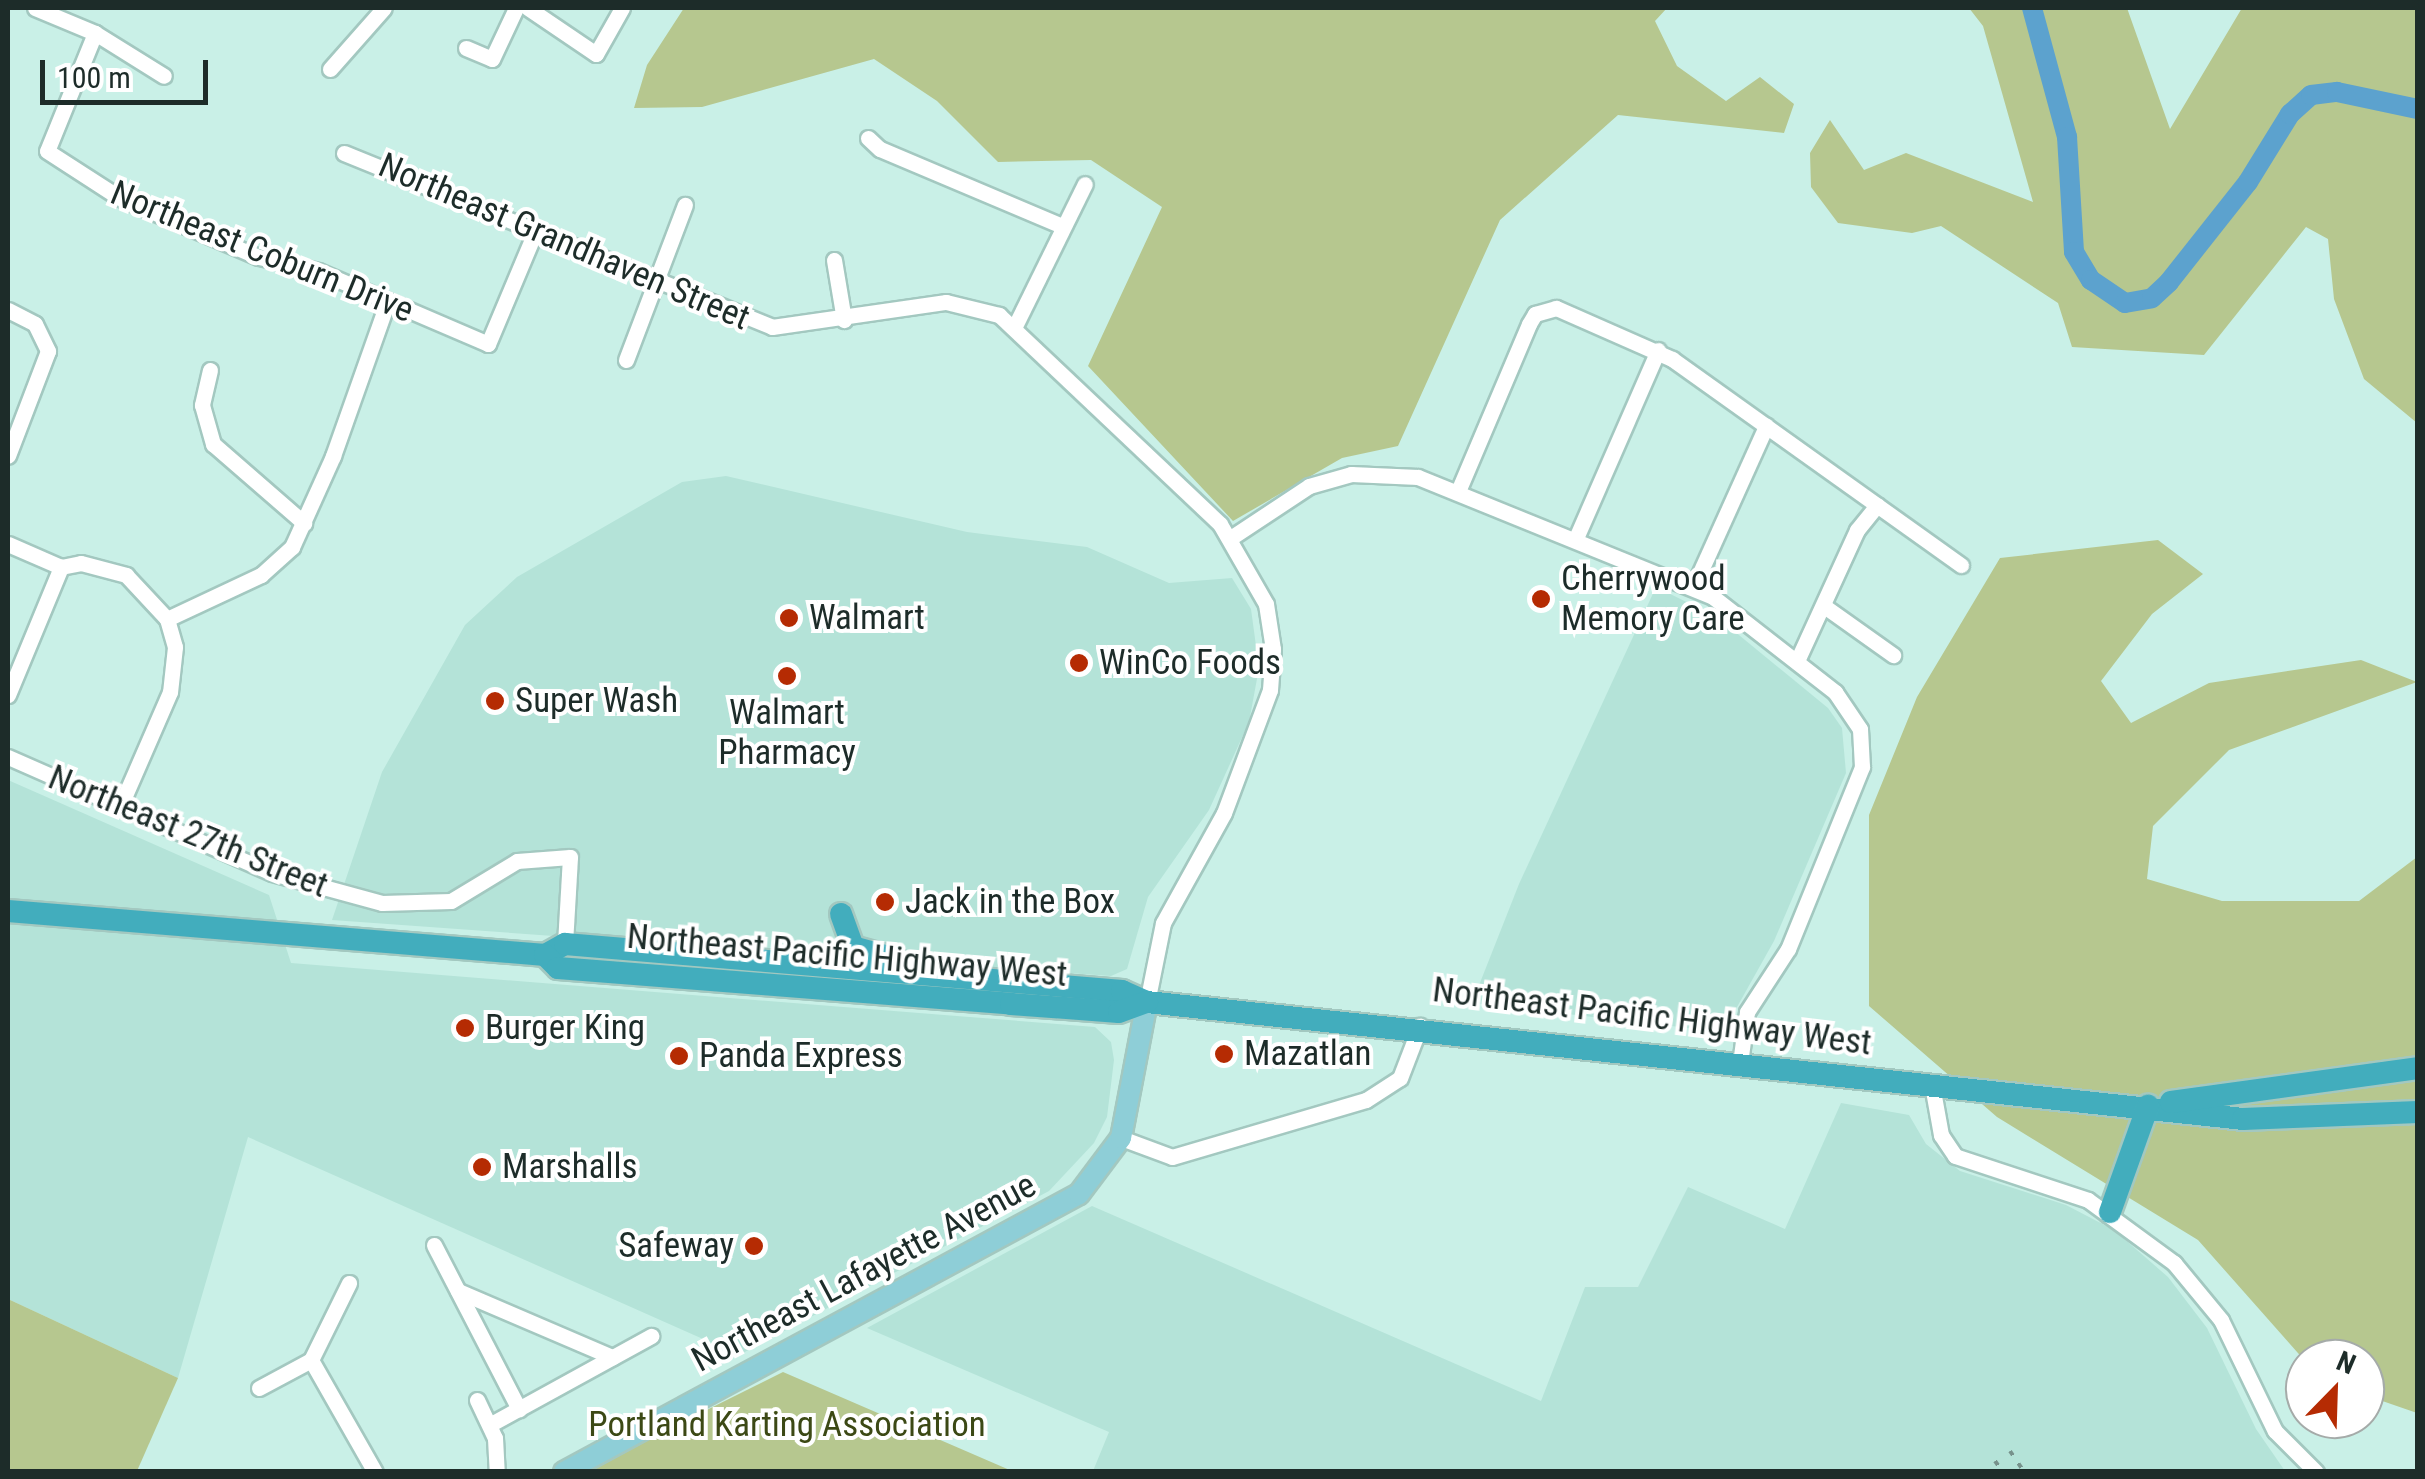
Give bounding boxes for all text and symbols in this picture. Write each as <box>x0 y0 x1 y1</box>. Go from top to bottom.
scale bar <box>45 40 212 102</box>
text: 100 m <box>57 60 131 95</box>
street label: Northeast Grandhaven Street <box>372 145 756 339</box>
street label: Northeast Coburn Drive <box>105 172 419 332</box>
place label: Cherrywood Memory Care <box>1561 558 1745 640</box>
marker: Cherrywood Memory Care <box>1530 588 1552 610</box>
place label: Walmart <box>809 597 925 639</box>
marker: Walmart <box>778 607 800 629</box>
place label: WinCo Foods <box>1099 642 1281 684</box>
marker: WinCo Foods <box>1068 652 1090 674</box>
marker: Walmart Pharmacy <box>776 665 798 687</box>
place label: Super Wash <box>515 680 678 722</box>
marker: Super Wash <box>484 690 506 712</box>
place label: Walmart Pharmacy <box>718 692 856 774</box>
street label: Northeast 27th Street <box>42 757 334 907</box>
place label: Jack in the Box <box>905 881 1115 923</box>
marker: Jack in the Box <box>874 891 896 913</box>
street label: Northeast Pacific Highway West <box>625 916 1069 996</box>
street label: Northeast Pacific Highway West <box>1430 969 1874 1065</box>
place label: Burger King <box>485 1007 645 1049</box>
marker: Burger King <box>454 1017 476 1039</box>
place label: Mazatlan <box>1244 1033 1371 1075</box>
place label: Panda Express <box>699 1035 903 1077</box>
marker: Mazatlan <box>1213 1043 1235 1065</box>
marker: Panda Express <box>668 1045 690 1067</box>
place label: Marshalls <box>502 1146 638 1188</box>
marker: Marshalls <box>471 1156 493 1178</box>
street label: Northeast Lafayette Avenue <box>685 1165 1043 1381</box>
place label: Safeway <box>618 1225 734 1267</box>
marker: Safeway <box>743 1235 765 1257</box>
north arrow <box>2285 1339 2385 1439</box>
text: N <box>2332 1344 2360 1381</box>
park label: Portland Karting Association <box>588 1404 986 1446</box>

